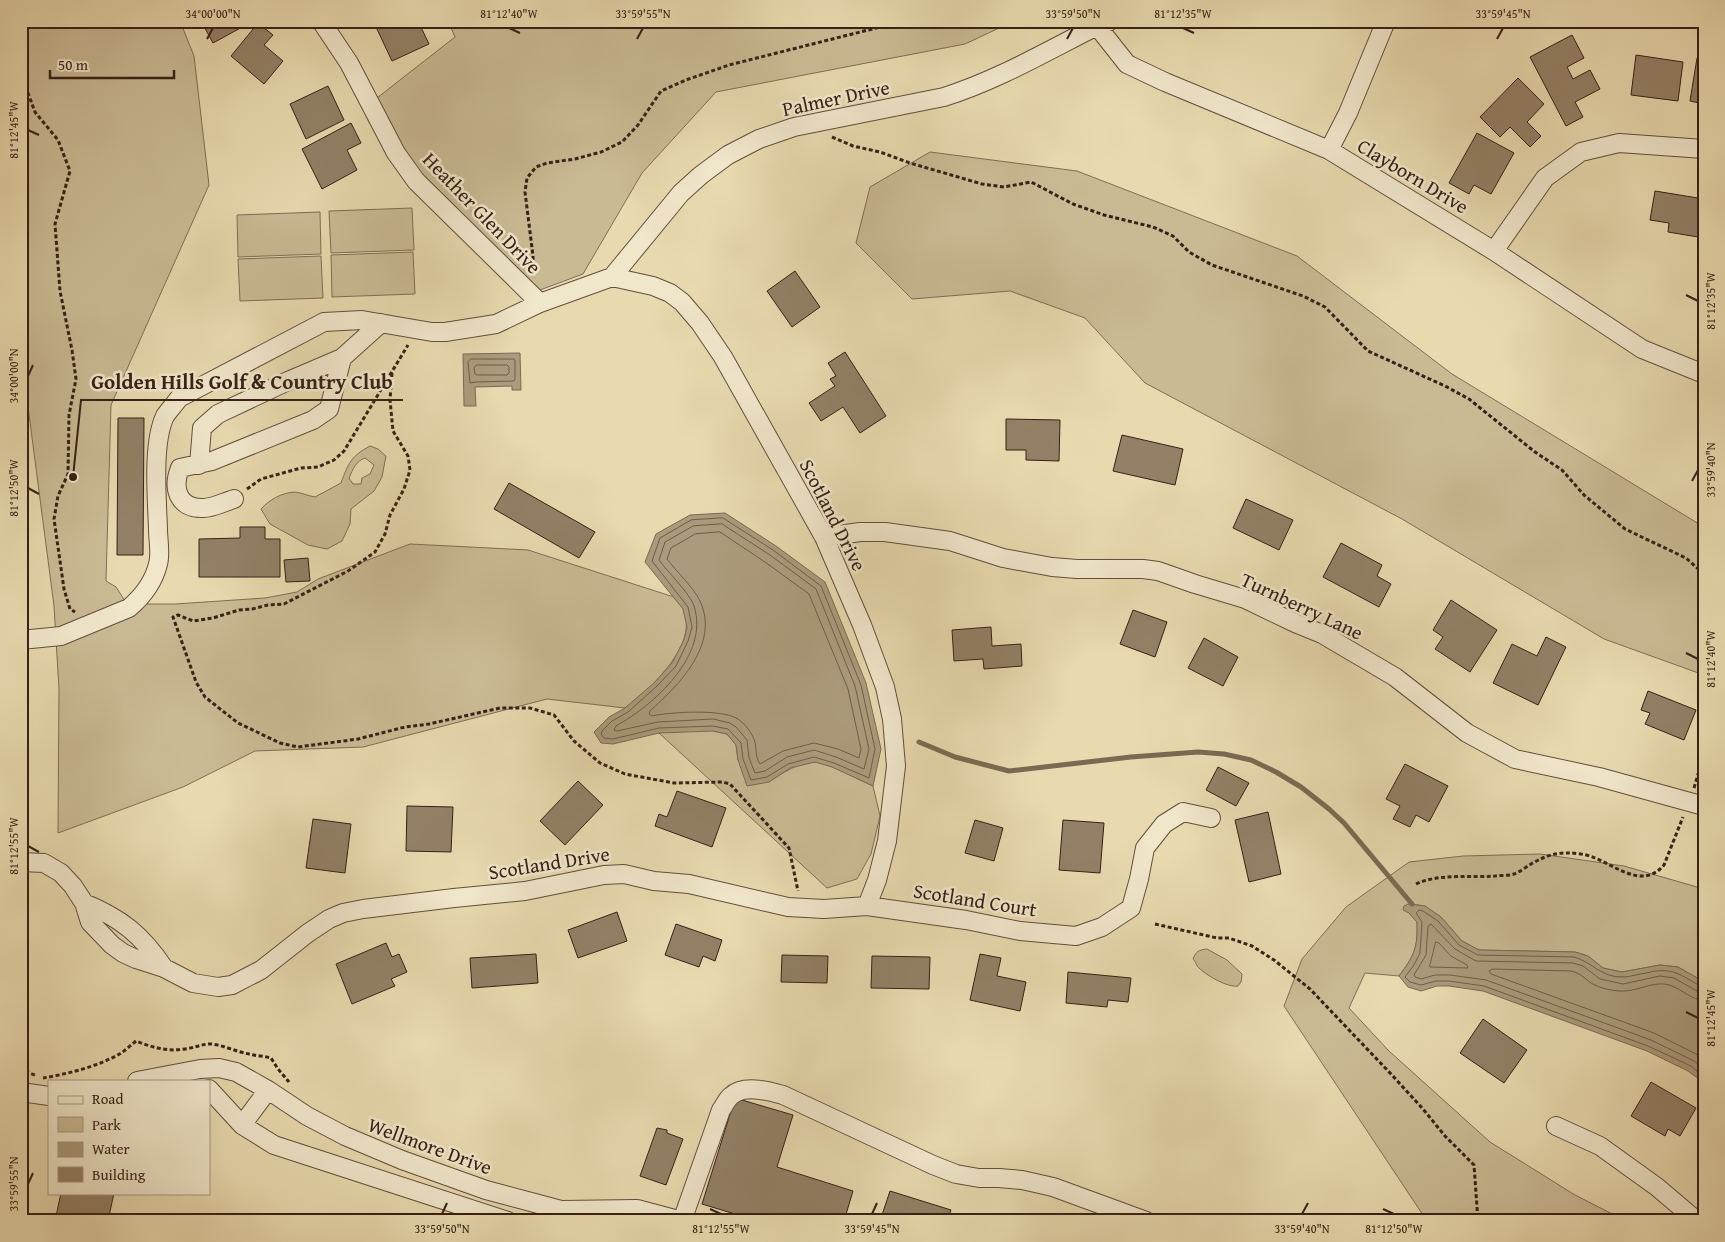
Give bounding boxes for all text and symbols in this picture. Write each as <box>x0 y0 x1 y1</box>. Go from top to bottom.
text: 34°00'00"N <box>185 5 241 22</box>
text: 81°12'40"W <box>480 5 539 22</box>
text: 33°59'55"N <box>615 5 671 22</box>
text: 33°59'50"N <box>1045 5 1101 22</box>
text: 81°12'35"W <box>1154 5 1213 22</box>
text: 33°59'45"N <box>1475 5 1531 22</box>
scale bar <box>50 48 174 80</box>
text: 50 m <box>58 54 89 75</box>
street label: Palmer Drive <box>780 72 892 123</box>
text: 81°12'45"W <box>5 100 22 159</box>
street label: Clayborn Drive <box>1352 131 1474 220</box>
street label: Heather Glen Drive <box>416 145 548 280</box>
text: 81°12'35"W <box>1702 271 1719 330</box>
text: 34°00'00"N <box>5 348 22 404</box>
callout: Golden Hills Golf & Country Club <box>81 364 403 400</box>
text: Golden Hills Golf & Country Club <box>91 366 393 397</box>
text: 33°59'40"N <box>1702 442 1719 498</box>
street label: Scotland Drive <box>793 454 874 576</box>
text: 81°12'50"W <box>5 458 22 517</box>
street label: Turnberry Lane <box>1236 565 1368 647</box>
text: 81°12'40"W <box>1702 629 1719 688</box>
text: 81°12'55"W <box>5 816 22 875</box>
street label: Scotland Drive <box>486 839 612 886</box>
street label: Scotland Court <box>911 875 1039 924</box>
text: 81°12'45"W <box>1702 988 1719 1047</box>
legend <box>48 1080 210 1194</box>
text: Road <box>92 1088 123 1109</box>
street label: Wellmore Drive <box>364 1110 496 1181</box>
text: Park <box>92 1114 121 1135</box>
text: Water <box>92 1138 130 1159</box>
text: 33°59'55"N <box>5 1156 22 1212</box>
text: Building <box>92 1164 146 1185</box>
text: 33°59'50"N <box>414 1220 470 1237</box>
text: 81°12'55"W <box>692 1220 751 1237</box>
text: 33°59'45"N <box>844 1220 900 1237</box>
text: 33°59'40"N <box>1274 1220 1330 1237</box>
text: 81°12'50"W <box>1365 1220 1424 1237</box>

